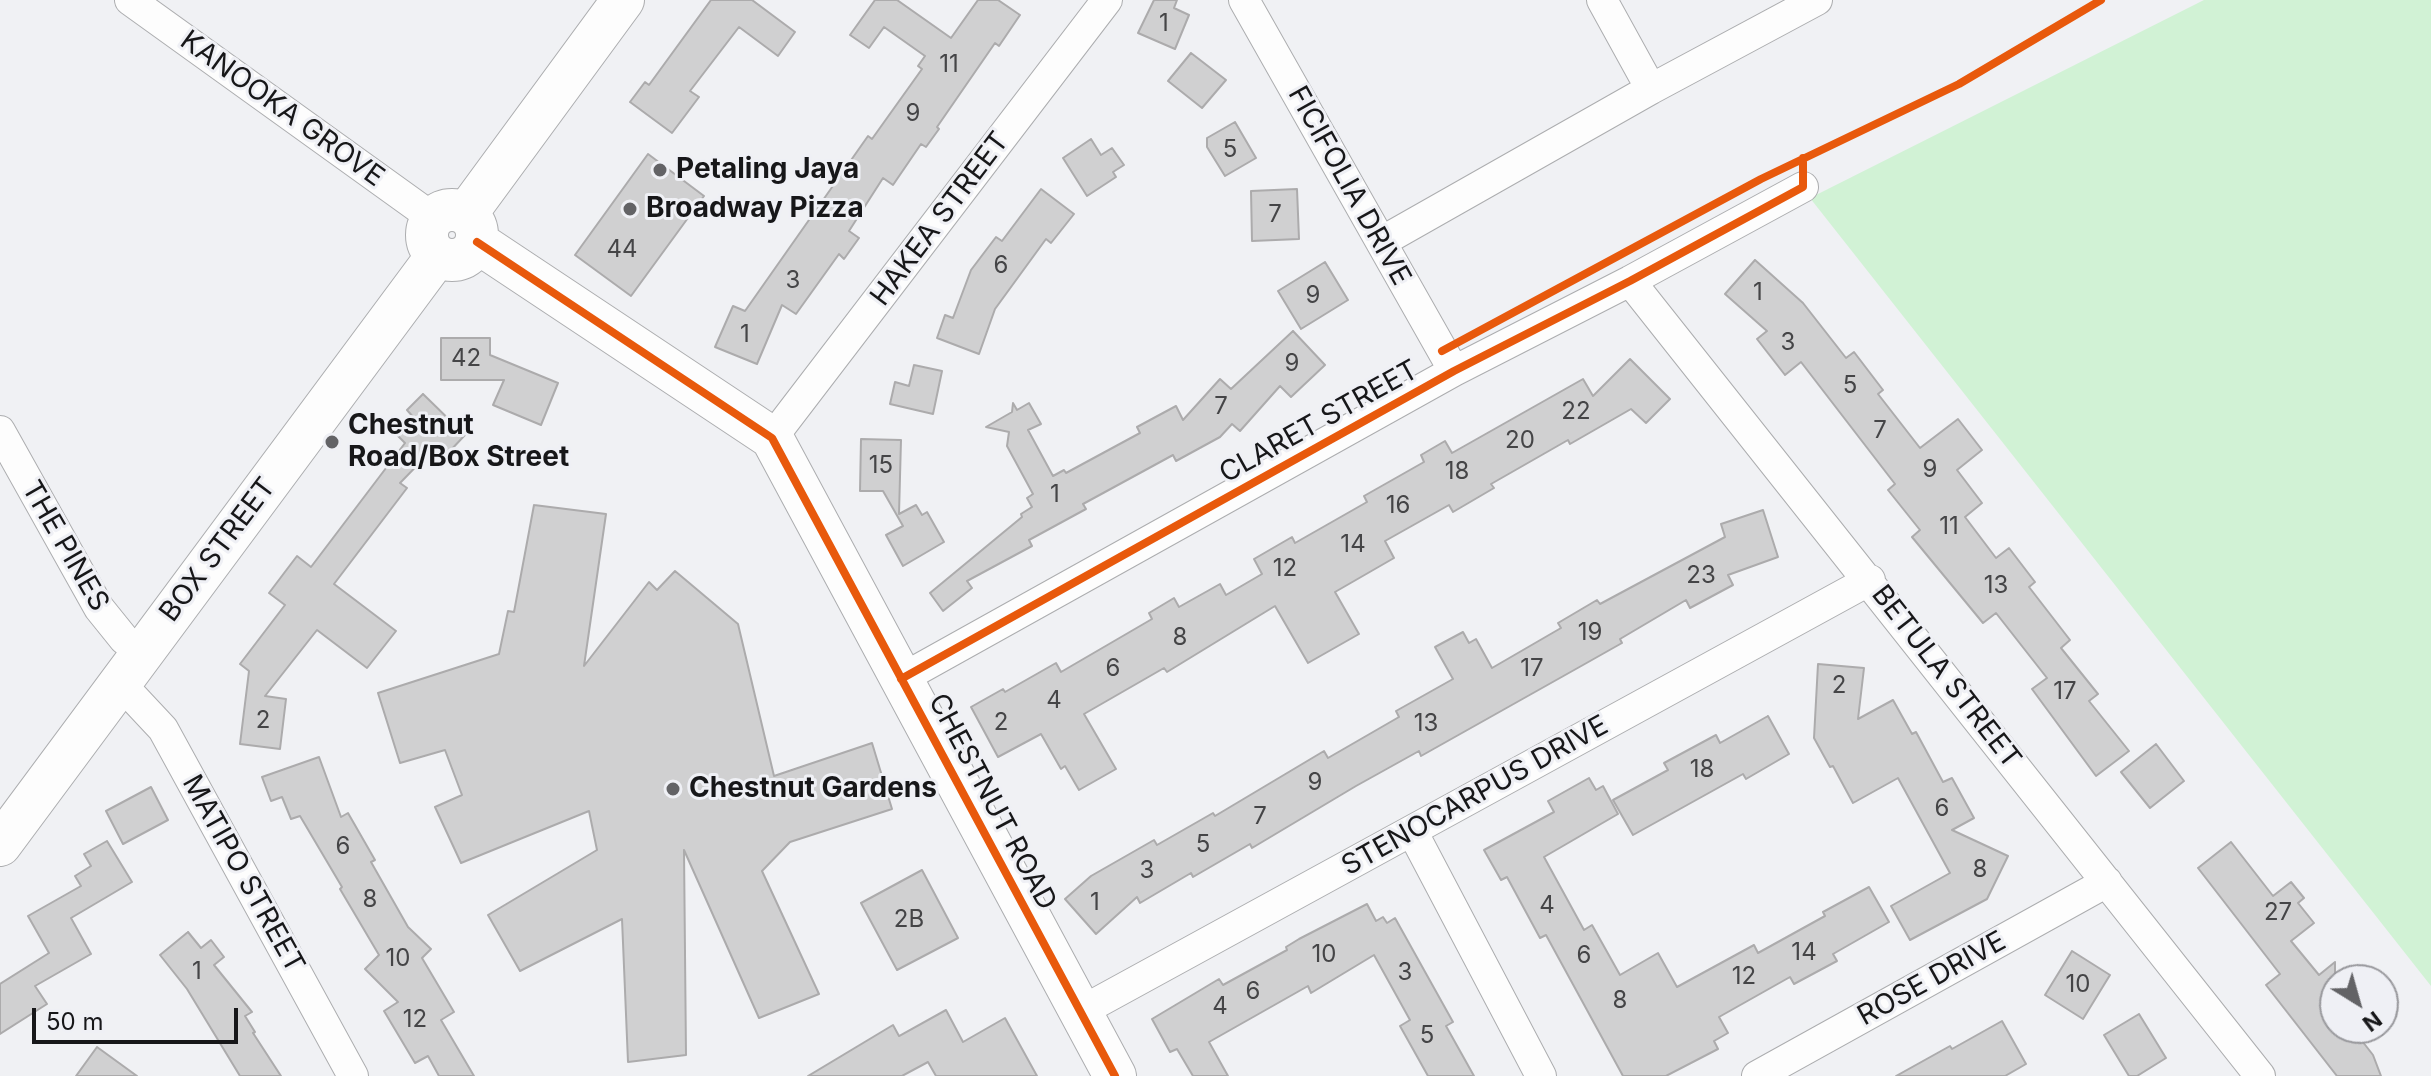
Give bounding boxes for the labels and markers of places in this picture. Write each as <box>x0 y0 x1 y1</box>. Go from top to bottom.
place label: Petaling Jaya <box>676 153 859 187</box>
marker: Petaling Jaya <box>651 161 669 179</box>
place label: Broadway Pizza <box>646 192 864 226</box>
marker: Broadway Pizza <box>621 200 639 218</box>
place label: Chestnut Road/Box Street <box>348 409 569 475</box>
marker: Chestnut Road/Box Street <box>323 433 341 451</box>
place label: Chestnut Gardens <box>689 772 937 806</box>
marker: Chestnut Gardens <box>664 780 682 798</box>

